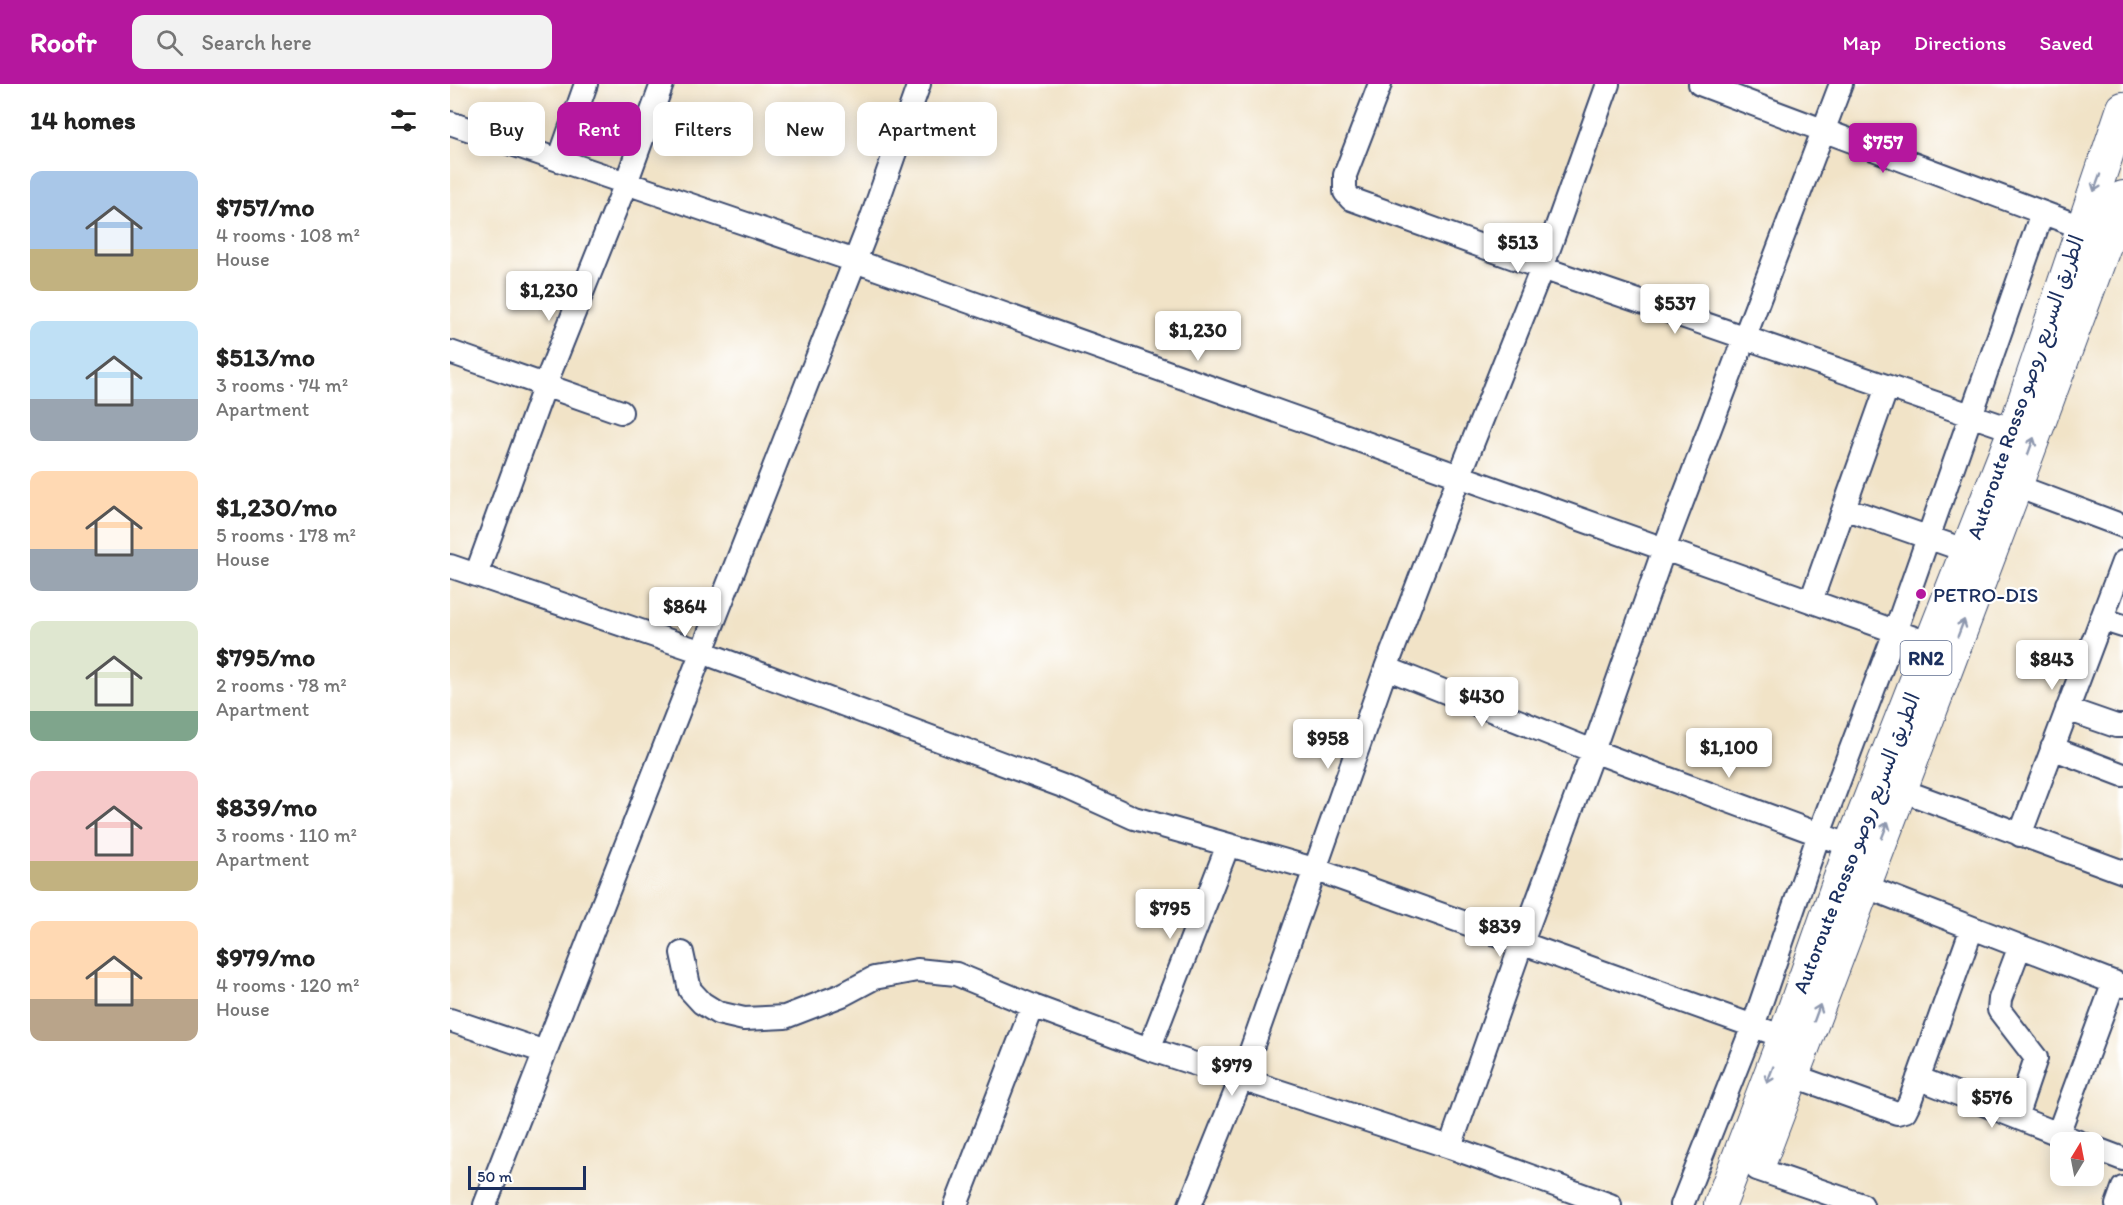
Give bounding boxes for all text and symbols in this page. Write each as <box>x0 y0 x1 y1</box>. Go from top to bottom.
search box <box>132 15 552 69</box>
text: Roofr <box>30 25 96 59</box>
icon: search <box>153 26 186 59</box>
text: Search here <box>201 29 312 56</box>
text: Map <box>1843 30 1881 55</box>
text: Directions <box>1914 30 2006 55</box>
text: Saved <box>2039 30 2093 55</box>
chip: Buy <box>468 102 545 156</box>
chip: Rent <box>557 102 641 156</box>
chip: Filters <box>653 102 753 156</box>
chip: New <box>765 102 845 156</box>
chip: Apartment <box>857 102 997 156</box>
text: 14 homes <box>30 104 136 136</box>
icon: filters <box>387 104 420 137</box>
pin: $757 <box>1847 123 1919 174</box>
text: $757 <box>1863 130 1903 154</box>
one-way arrow <box>2091 173 2102 192</box>
text: $757/mo <box>216 191 315 223</box>
icon: home <box>78 195 150 267</box>
text: 4 rooms · 108 m² <box>216 223 360 247</box>
pin: $513 <box>1482 223 1554 274</box>
text: $513 <box>1498 230 1538 254</box>
street label: Autoroute Rosso الطريق السريع روصو <box>1961 232 2092 543</box>
text: House <box>216 247 270 271</box>
pin: $1,230 <box>500 271 598 322</box>
text: $1,230 <box>520 278 578 302</box>
pin: $537 <box>1639 284 1711 335</box>
text: $537 <box>1654 291 1696 315</box>
pin: $1,230 <box>1149 311 1247 362</box>
text: $1,230 <box>1169 318 1227 342</box>
text: $513/mo <box>216 341 315 373</box>
icon: home <box>78 345 150 417</box>
text: 3 rooms · 74 m² <box>216 373 348 397</box>
text: Apartment <box>216 397 309 421</box>
one-way arrow <box>2026 437 2037 456</box>
text: $1,230/mo <box>216 491 337 523</box>
icon: home <box>78 495 150 567</box>
text: 5 rooms · 178 m² <box>216 523 356 547</box>
text: House <box>216 547 270 571</box>
place label: PETRO-DIS <box>1933 582 2038 607</box>
pin: $864 <box>649 587 721 638</box>
marker: PETRO-DIS <box>1914 587 1928 601</box>
text: $864 <box>663 594 707 618</box>
one-way arrow <box>1956 620 1967 638</box>
pin: $843 <box>2016 640 2088 691</box>
text: $795/mo <box>216 641 315 673</box>
road number: RN2 <box>1900 641 1952 675</box>
icon: home <box>78 645 150 717</box>
text: $843 <box>2030 647 2074 671</box>
text: 2 rooms · 78 m² <box>216 673 347 697</box>
pin: $430 <box>1446 677 1518 728</box>
text: $430 <box>1459 684 1505 708</box>
street label: Autoroute Rosso الطريق السريع روصو <box>1787 689 1928 998</box>
text: Apartment <box>216 697 309 721</box>
pin: $958 <box>1292 719 1364 770</box>
text: $958 <box>1307 726 1349 750</box>
pin: $1,100 <box>1680 728 1778 779</box>
text: $1,100 <box>1700 735 1758 759</box>
text: $839/mo <box>216 791 317 823</box>
icon: home <box>78 795 150 867</box>
one-way arrow <box>1880 822 1891 840</box>
text: 3 rooms · 110 m² <box>216 823 357 847</box>
text: Apartment <box>216 847 309 871</box>
pin: $795 <box>1134 889 1206 940</box>
text: $795 <box>1149 896 1191 920</box>
pin: $839 <box>1464 907 1536 958</box>
text: $839 <box>1479 914 1521 938</box>
text: $979/mo <box>216 941 315 973</box>
icon: home <box>78 945 150 1017</box>
text: 4 rooms · 120 m² <box>216 973 359 997</box>
text: House <box>216 997 270 1021</box>
one-way arrow <box>1812 1004 1823 1023</box>
pin: $979 <box>1196 1046 1268 1097</box>
text: $979 <box>1212 1053 1252 1077</box>
one-way arrow <box>1763 1065 1774 1084</box>
pin: $576 <box>1956 1078 2028 1129</box>
text: $576 <box>1971 1085 2013 1109</box>
north arrow <box>2050 1132 2104 1186</box>
map controls <box>2050 1132 2104 1186</box>
scale bar <box>468 1163 586 1190</box>
text: 50 m <box>477 1167 512 1186</box>

